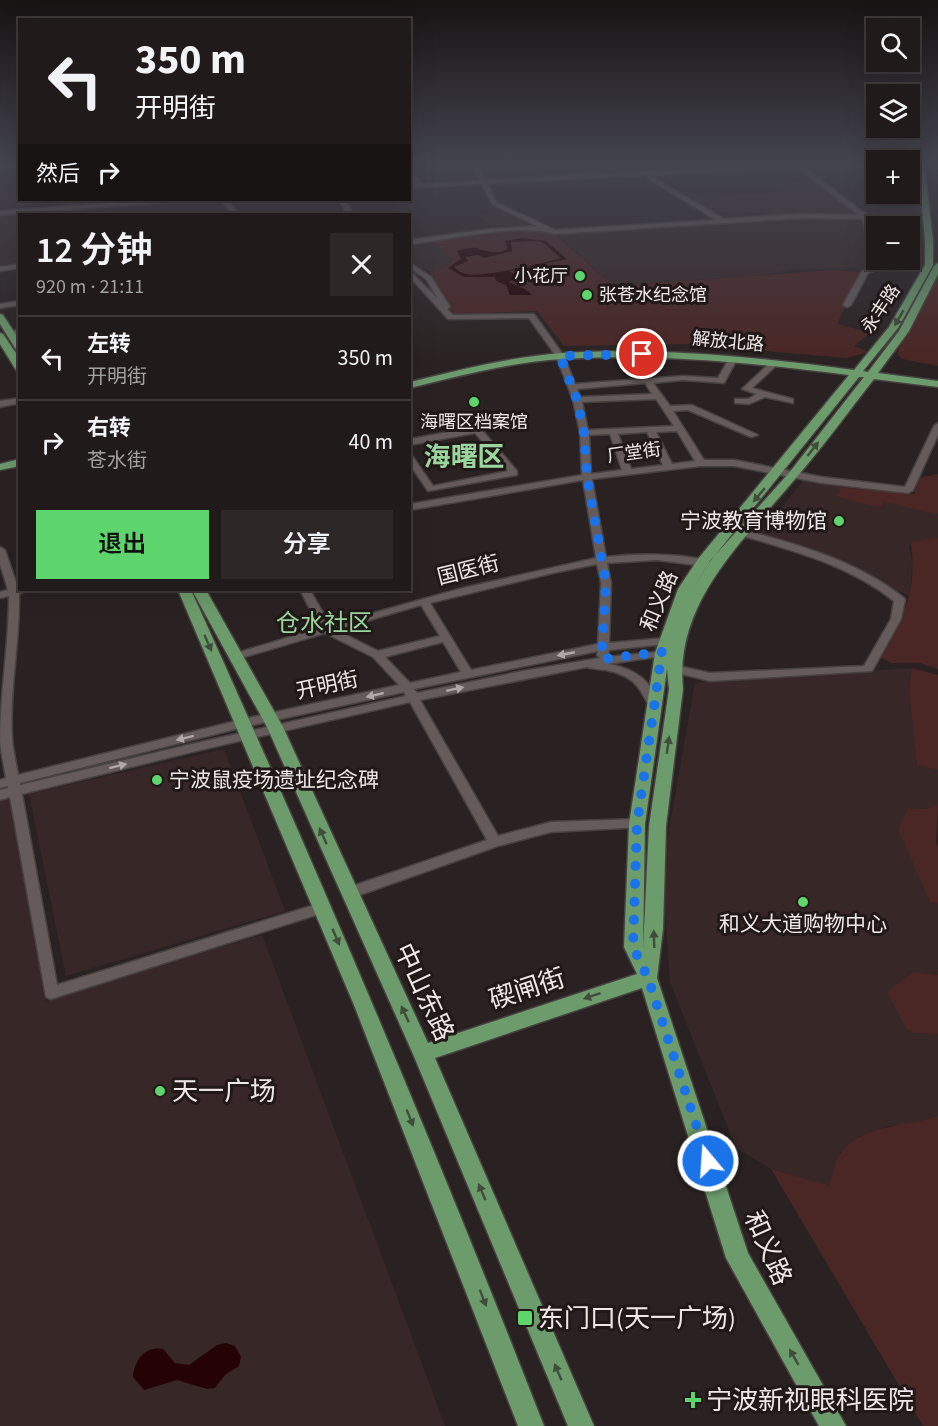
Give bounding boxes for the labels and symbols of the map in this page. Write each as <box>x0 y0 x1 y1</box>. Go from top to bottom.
place label: 小花厅 <box>514 264 568 289</box>
marker: 小花厅 <box>573 269 587 283</box>
street label: 永丰路 <box>856 280 906 338</box>
place label: 张苍水纪念馆 <box>599 283 707 308</box>
marker: 张苍水纪念馆 <box>580 288 594 302</box>
one-way arrow <box>894 309 904 326</box>
street label: 解放北路 <box>691 326 765 358</box>
pin <box>616 328 667 379</box>
marker: 海曙区档案馆 <box>467 395 481 409</box>
place label: 海曙区档案馆 <box>420 410 528 435</box>
street label: 厂堂街 <box>606 437 662 469</box>
district label: 海曙区 <box>424 438 505 477</box>
one-way arrow <box>807 441 819 457</box>
one-way arrow <box>753 487 766 503</box>
place label: 宁波教育博物馆 <box>680 506 827 536</box>
marker: 宁波教育博物馆 <box>832 514 846 528</box>
street label: 国医街 <box>434 548 502 592</box>
street label: 和义路 <box>633 566 685 636</box>
district label: 仓水社区 <box>276 606 372 641</box>
one-way arrow <box>203 634 212 651</box>
one-way arrow <box>556 650 575 659</box>
street label: 开明街 <box>293 664 361 706</box>
one-way arrow <box>446 684 465 693</box>
one-way arrow <box>366 690 384 700</box>
one-way arrow <box>175 733 194 743</box>
one-way arrow <box>664 736 673 755</box>
one-way arrow <box>109 760 127 770</box>
place label: 宁波鼠疫场遗址纪念碑 <box>169 765 379 795</box>
marker: 宁波鼠疫场遗址纪念碑 <box>150 773 164 787</box>
one-way arrow <box>319 828 328 845</box>
marker: 和义大道购物中心 <box>796 895 810 909</box>
place label: 和义大道购物中心 <box>719 909 887 939</box>
one-way arrow <box>332 928 341 946</box>
one-way arrow <box>649 930 659 949</box>
street label: 中山东路 <box>385 937 463 1047</box>
street label: 碶闸街 <box>484 959 570 1019</box>
one-way arrow <box>583 992 601 1001</box>
one-way arrow <box>400 1005 409 1022</box>
place label: 天一广场 <box>172 1073 276 1110</box>
marker: 天一广场 <box>153 1084 167 1098</box>
one-way arrow <box>405 1109 415 1127</box>
position arrow <box>676 1129 740 1193</box>
one-way arrow <box>477 1183 487 1201</box>
street label: 和义路 <box>735 1205 801 1291</box>
one-way arrow <box>479 1289 488 1307</box>
place label: 东门口(天一广场) <box>538 1300 736 1337</box>
marker: 东门口(天一广场) <box>516 1309 534 1327</box>
one-way arrow <box>789 1348 799 1365</box>
one-way arrow <box>553 1363 562 1381</box>
place label: 宁波新视眼科医院 <box>706 1382 914 1419</box>
marker: 宁波新视眼科医院 <box>684 1391 702 1409</box>

